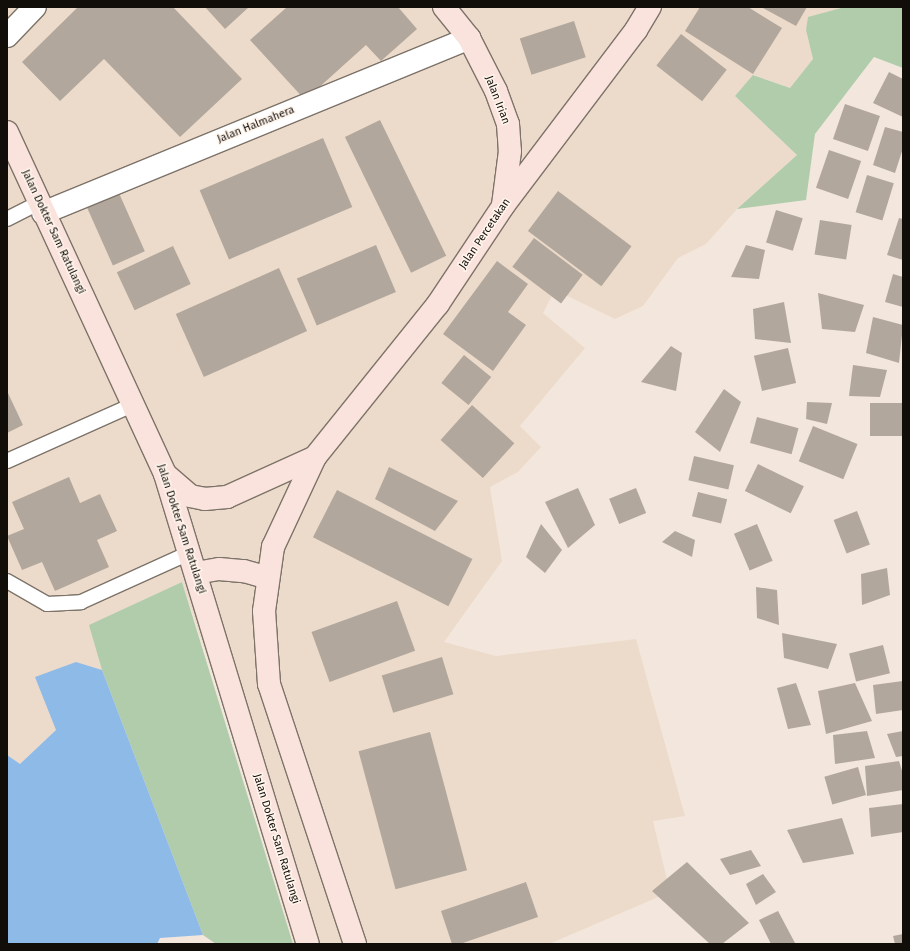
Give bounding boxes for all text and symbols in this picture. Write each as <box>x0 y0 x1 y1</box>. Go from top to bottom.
street label: Jalan Irian <box>482 74 512 126</box>
street label: Jalan Halmahera <box>216 104 296 146</box>
street label: Jalan Dokter Sam Ratulangi <box>18 168 88 296</box>
street label: Jalan Percetakan <box>456 196 514 272</box>
street label: Jalan Dokter Sam Ratulangi <box>154 463 208 595</box>
street label: Jalan Dokter Sam Ratulangi <box>250 772 302 906</box>

